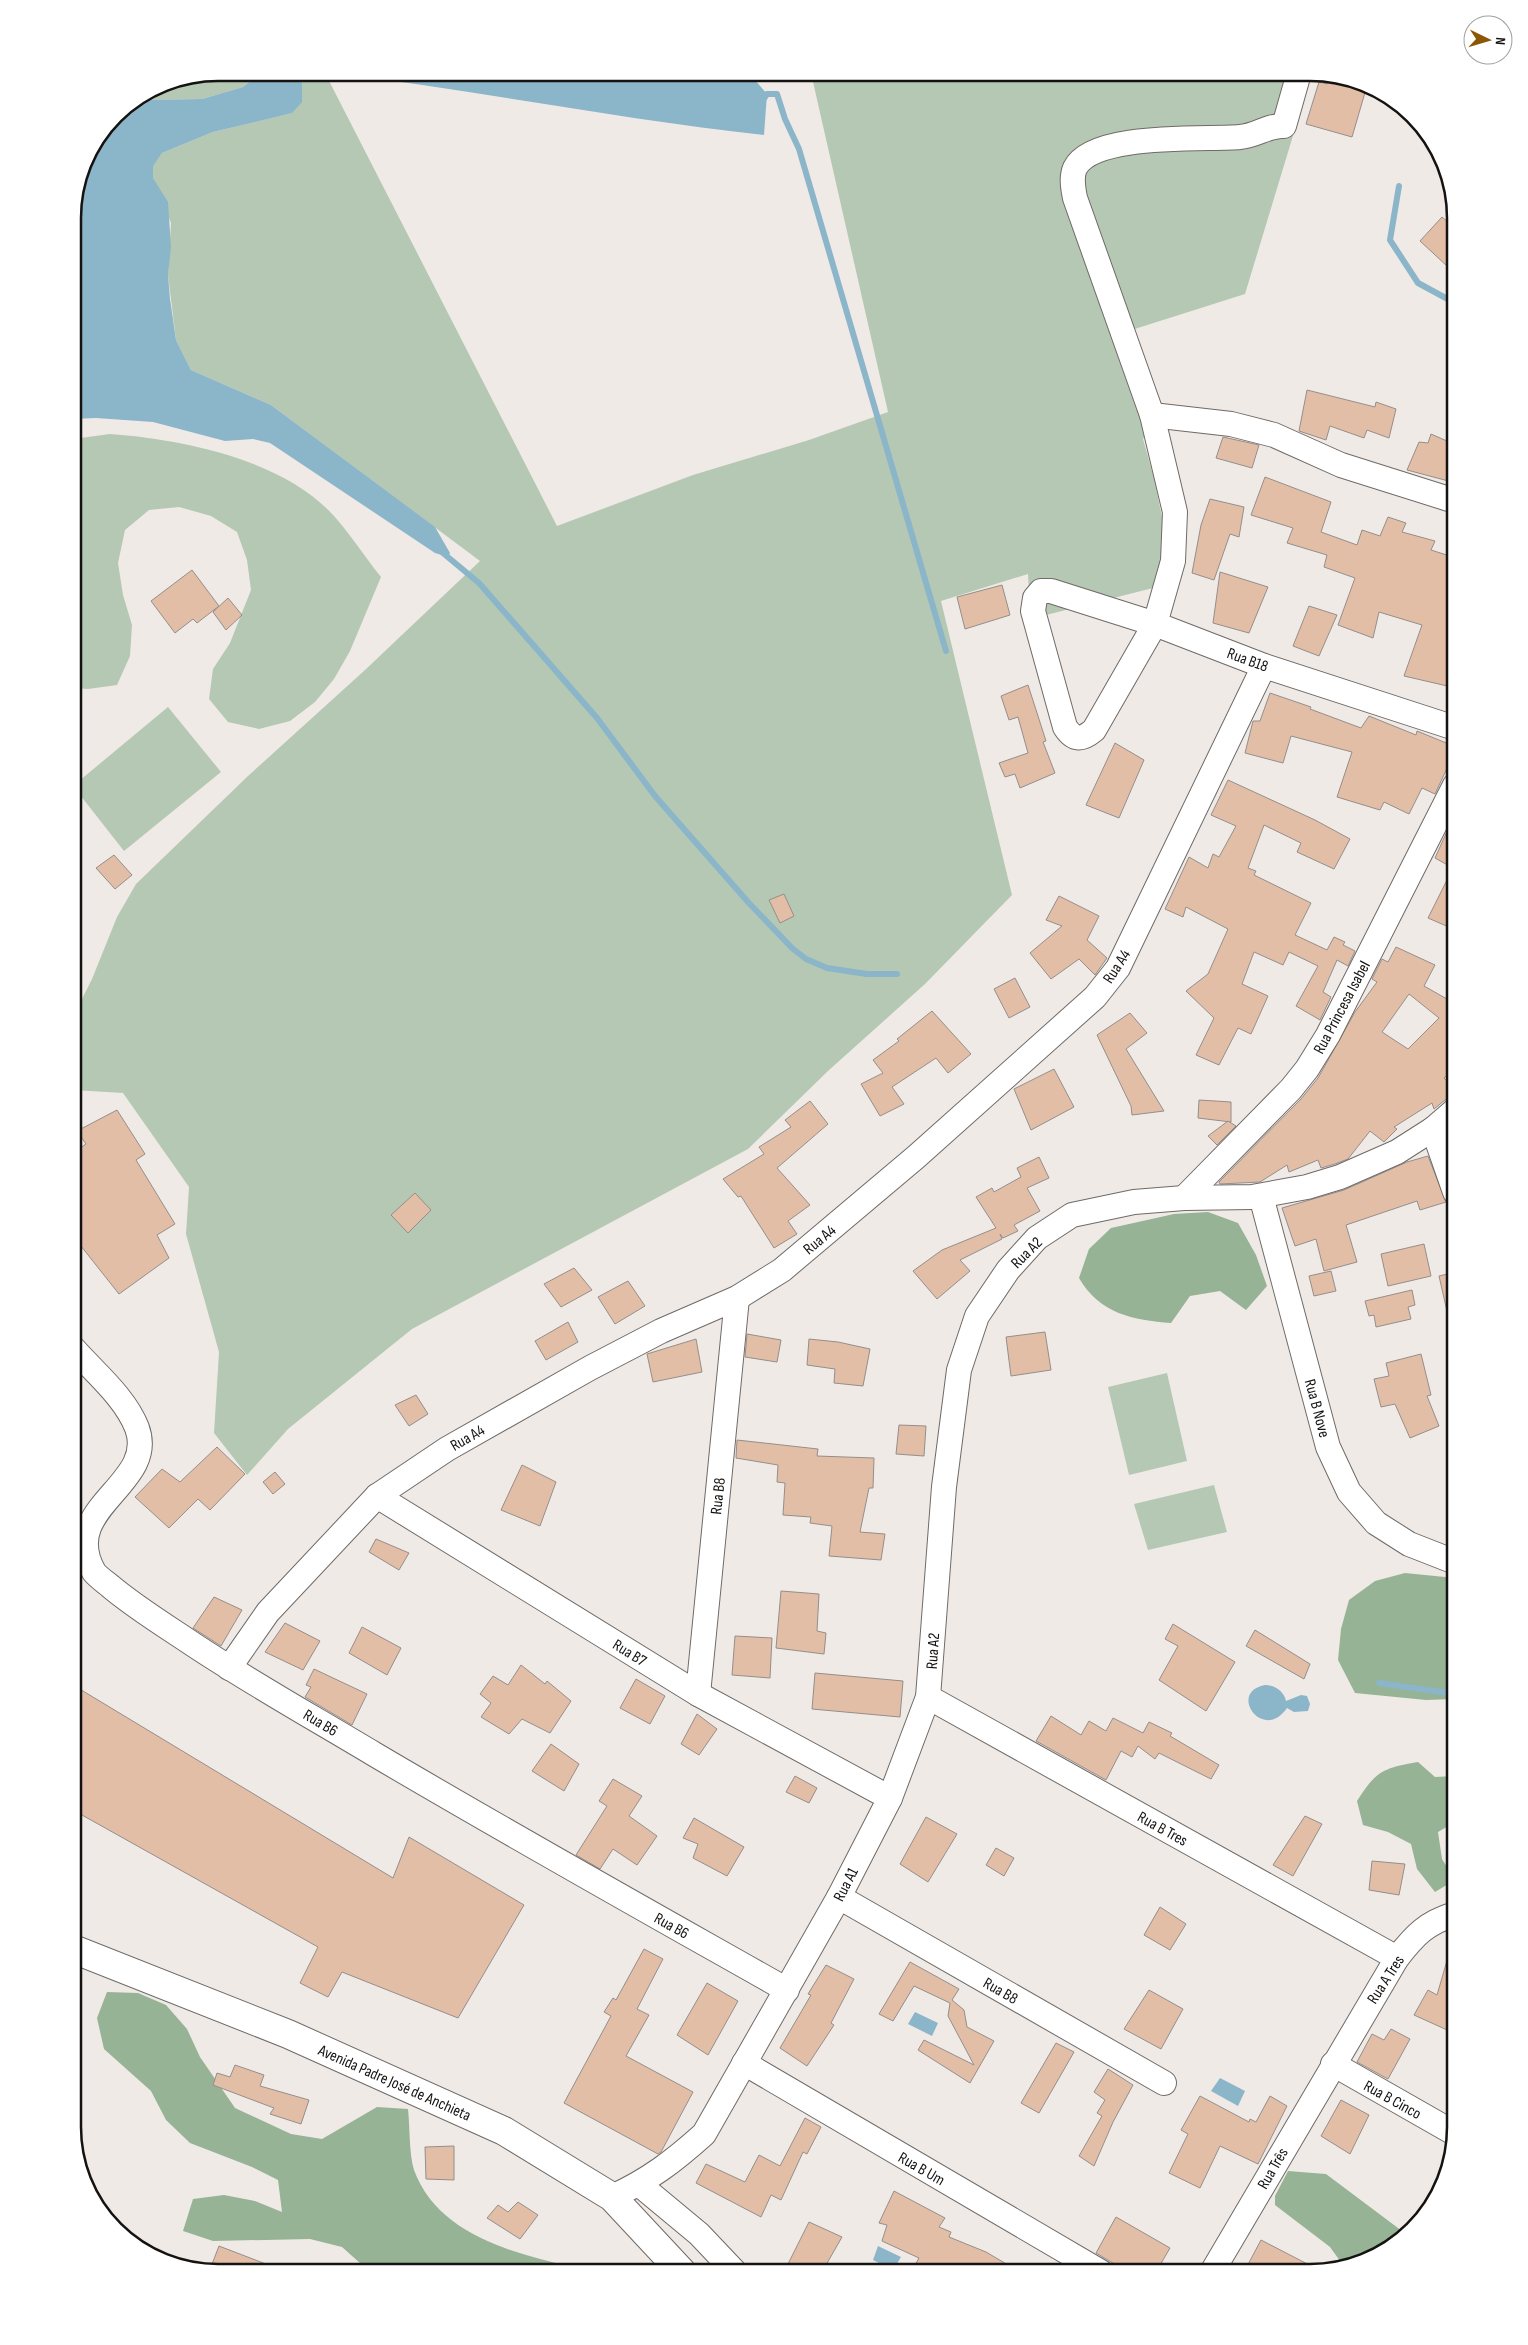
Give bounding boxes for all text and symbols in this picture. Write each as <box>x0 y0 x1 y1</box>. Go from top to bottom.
north arrow <box>1463 15 1513 65</box>
text: N <box>1492 37 1509 46</box>
street label: Rua B18 <box>1224 644 1271 677</box>
street label: Rua A4 <box>1099 946 1135 987</box>
street label: Rua Princesa Isabel <box>1310 958 1375 1057</box>
street label: Rua A4 <box>800 1221 840 1259</box>
street label: Rua A2 <box>1007 1233 1047 1273</box>
street label: Rua B Nove <box>1300 1377 1333 1440</box>
street label: Rua A4 <box>447 1421 489 1456</box>
street label: Rua B8 <box>707 1477 730 1516</box>
street label: Rua A2 <box>923 1632 944 1670</box>
street label: Rua B7 <box>609 1636 650 1671</box>
street label: Rua B6 <box>300 1706 341 1741</box>
street label: Rua B Tres <box>1134 1808 1191 1851</box>
street label: Rua A1 <box>830 1864 863 1905</box>
street label: Rua B6 <box>651 1909 692 1944</box>
street label: Rua A Tres <box>1364 1952 1409 2008</box>
street label: Rua B8 <box>979 1974 1021 2009</box>
street label: Avenida Padre José de Anchieta <box>314 2041 474 2126</box>
street label: Rua B Cinco <box>1360 2077 1424 2124</box>
street label: Rua Três <box>1254 2144 1293 2193</box>
street label: Rua B Um <box>895 2148 948 2190</box>

